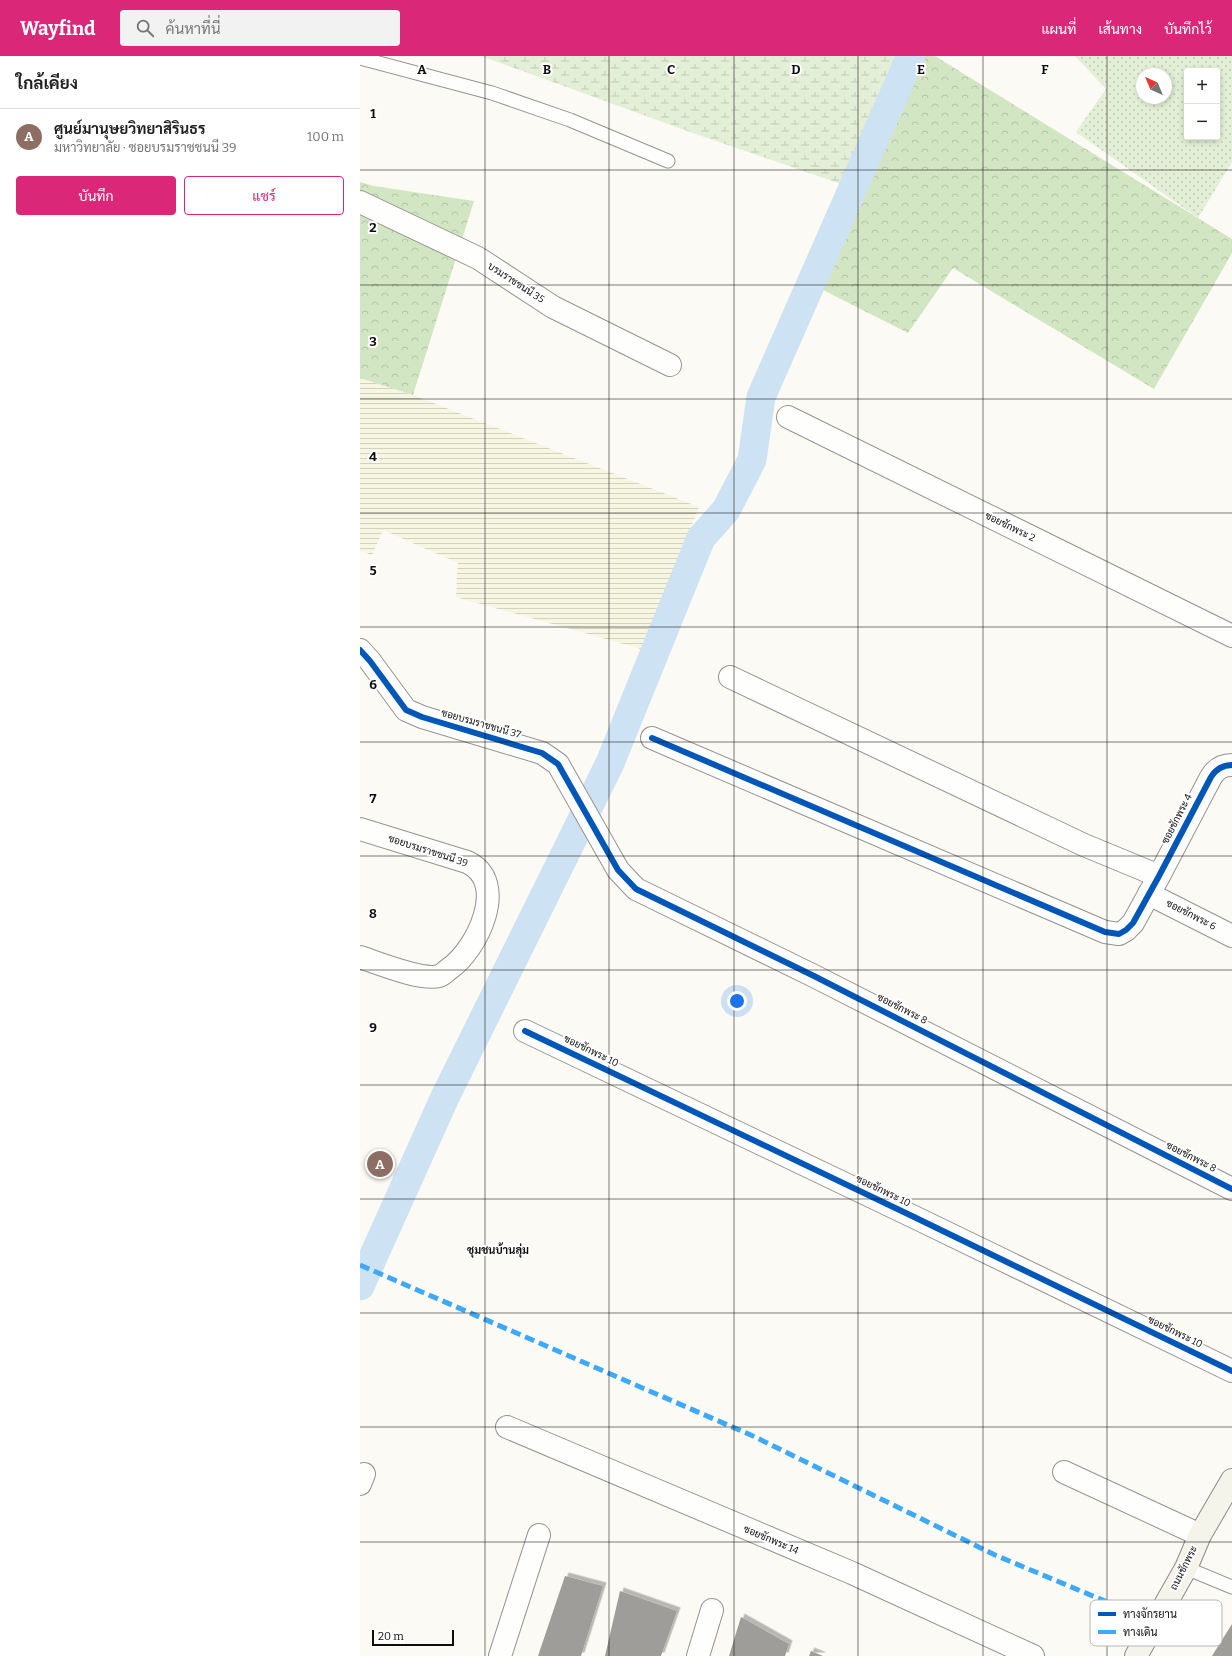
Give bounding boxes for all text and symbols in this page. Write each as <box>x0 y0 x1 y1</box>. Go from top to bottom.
search box <box>120 10 400 46</box>
text: Wayfind <box>20 17 96 40</box>
icon: search <box>134 17 156 39</box>
text: ค้นหาที่นี่ <box>166 20 220 38</box>
text: แผนที่ <box>1041 21 1076 38</box>
text: เส้นทาง <box>1098 21 1142 38</box>
text: บันทึกไว้ <box>1164 21 1212 38</box>
text: A <box>417 62 427 77</box>
text: B <box>543 62 551 77</box>
text: C <box>667 62 675 77</box>
text: D <box>791 62 801 77</box>
text: E <box>917 62 925 77</box>
text: F <box>1041 62 1049 77</box>
north arrow <box>1136 68 1172 104</box>
map controls <box>1184 68 1220 140</box>
button: + <box>1184 68 1220 104</box>
text: ใกล้เคียง <box>16 73 78 94</box>
button: − <box>1184 104 1220 140</box>
text: 1 <box>370 106 376 121</box>
text: ศูนย์มานุษยวิทยาสิรินธร <box>54 120 205 138</box>
text: A <box>24 129 34 144</box>
text: 100 m <box>307 129 344 144</box>
text: มหาวิทยาลัย · ซอยบรมราชชนนี 39 <box>54 140 237 155</box>
button: บันทึก <box>16 176 176 215</box>
button: แชร์ <box>184 176 344 215</box>
text: 2 <box>369 220 377 235</box>
street label: บรมราชชนนี 35 <box>485 259 547 306</box>
text: 3 <box>369 334 377 349</box>
text: 4 <box>369 449 377 464</box>
street label: ซอยชักพระ 2 <box>983 509 1038 544</box>
text: 5 <box>369 563 377 578</box>
text: 6 <box>369 677 377 692</box>
street label: ซอยบรมราชชนนี 37 <box>440 706 523 741</box>
text: 7 <box>370 791 377 806</box>
street label: ซอยชักพระ 4 <box>1158 791 1195 846</box>
street label: ซอยบรมราชชนนี 39 <box>387 831 470 870</box>
street label: ซอยชักพระ 6 <box>1164 896 1219 933</box>
text: 8 <box>369 906 377 921</box>
street label: ซอยชักพระ 8 <box>875 990 930 1027</box>
your location <box>727 991 747 1011</box>
text: 9 <box>369 1020 377 1035</box>
street label: ซอยชักพระ 10 <box>562 1032 621 1069</box>
street label: ซอยชักพระ 8 <box>1164 1138 1219 1175</box>
pin: A <box>367 1149 393 1179</box>
street label: ซอยชักพระ 10 <box>854 1172 913 1209</box>
district label: ชุมชนบ้านลุ่ม <box>467 1242 529 1258</box>
street label: ซอยชักพระ 10 <box>1146 1313 1205 1350</box>
street label: ซอยชักพระ 14 <box>742 1522 801 1557</box>
street label: ถนนชักพระ <box>1167 1544 1200 1592</box>
legend <box>1090 1600 1222 1646</box>
text: ทางจักรยาน <box>1123 1607 1177 1621</box>
text: ทางเดิน <box>1123 1626 1158 1639</box>
scale bar <box>372 1628 454 1647</box>
text: 20 m <box>378 1630 404 1643</box>

